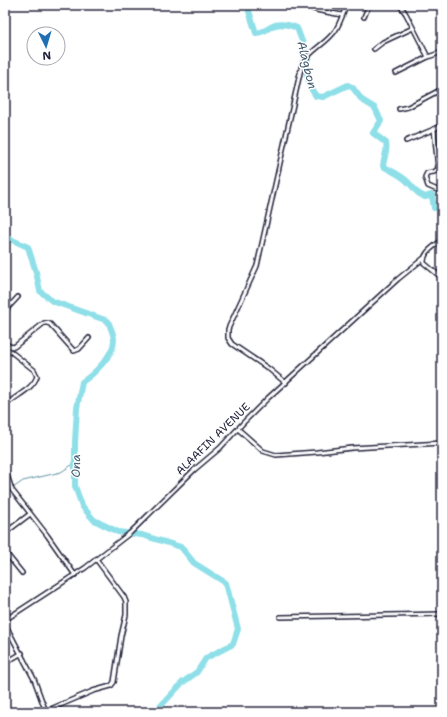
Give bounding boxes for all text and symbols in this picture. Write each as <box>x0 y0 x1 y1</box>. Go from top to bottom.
north arrow <box>26 26 66 66</box>
water label: Alagbon <box>293 39 321 91</box>
text: N <box>42 48 52 63</box>
street label: ALAAFIN AVENUE <box>173 400 254 478</box>
water label: Ona <box>68 454 84 478</box>

